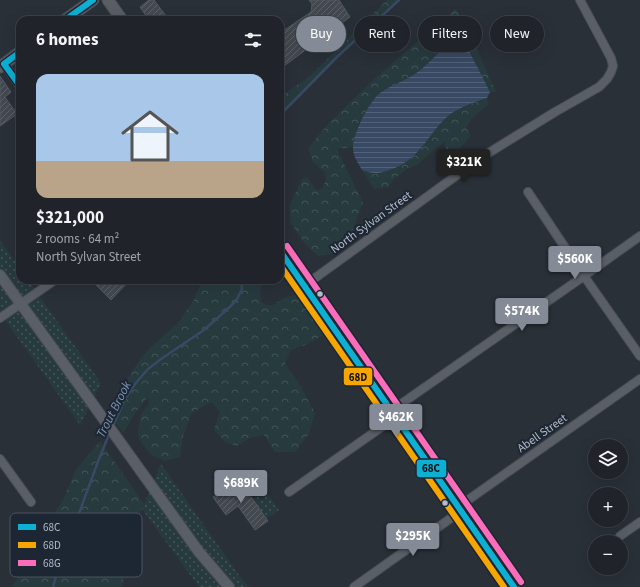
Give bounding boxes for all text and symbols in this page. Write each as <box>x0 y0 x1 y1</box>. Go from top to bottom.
chip: Buy <box>296 16 346 52</box>
chip: Rent <box>354 16 410 52</box>
chip: Filters <box>418 16 482 52</box>
chip: New <box>490 16 544 52</box>
text: 6 homes <box>36 28 98 52</box>
icon: filters <box>242 29 264 51</box>
icon: home <box>114 100 186 172</box>
pin: $321K <box>436 149 492 183</box>
text: $321K <box>446 153 482 171</box>
street label: North Sylvan Street <box>327 187 416 258</box>
text: $321,000 <box>36 206 104 230</box>
text: 2 rooms · 64 m² <box>36 230 119 248</box>
pin: $560K <box>547 246 603 280</box>
text: North Sylvan Street <box>36 248 141 266</box>
text: $560K <box>557 250 593 268</box>
unlabelled marker <box>315 289 325 299</box>
pin: $574K <box>494 298 550 332</box>
text: $574K <box>504 302 540 320</box>
line badge: 68D <box>343 367 373 386</box>
text: 68D <box>349 370 367 385</box>
water label: Trout Brook <box>92 377 136 441</box>
pin: $462K <box>368 404 424 438</box>
text: $462K <box>378 408 414 426</box>
street label: Abell Street <box>514 410 571 457</box>
map controls <box>588 439 628 575</box>
button: layers <box>588 439 628 479</box>
line badge: 68C <box>416 459 447 478</box>
text: 68C <box>422 461 441 476</box>
pin: $689K <box>213 470 269 504</box>
text: $689K <box>223 474 259 492</box>
button: + <box>588 487 628 527</box>
unlabelled marker <box>440 498 450 508</box>
legend <box>10 513 142 577</box>
text: 68C <box>43 520 60 535</box>
pin: $295K <box>385 523 441 557</box>
text: $295K <box>395 527 431 545</box>
button: − <box>588 535 628 575</box>
text: 68D <box>43 538 61 553</box>
text: 68G <box>43 556 61 571</box>

